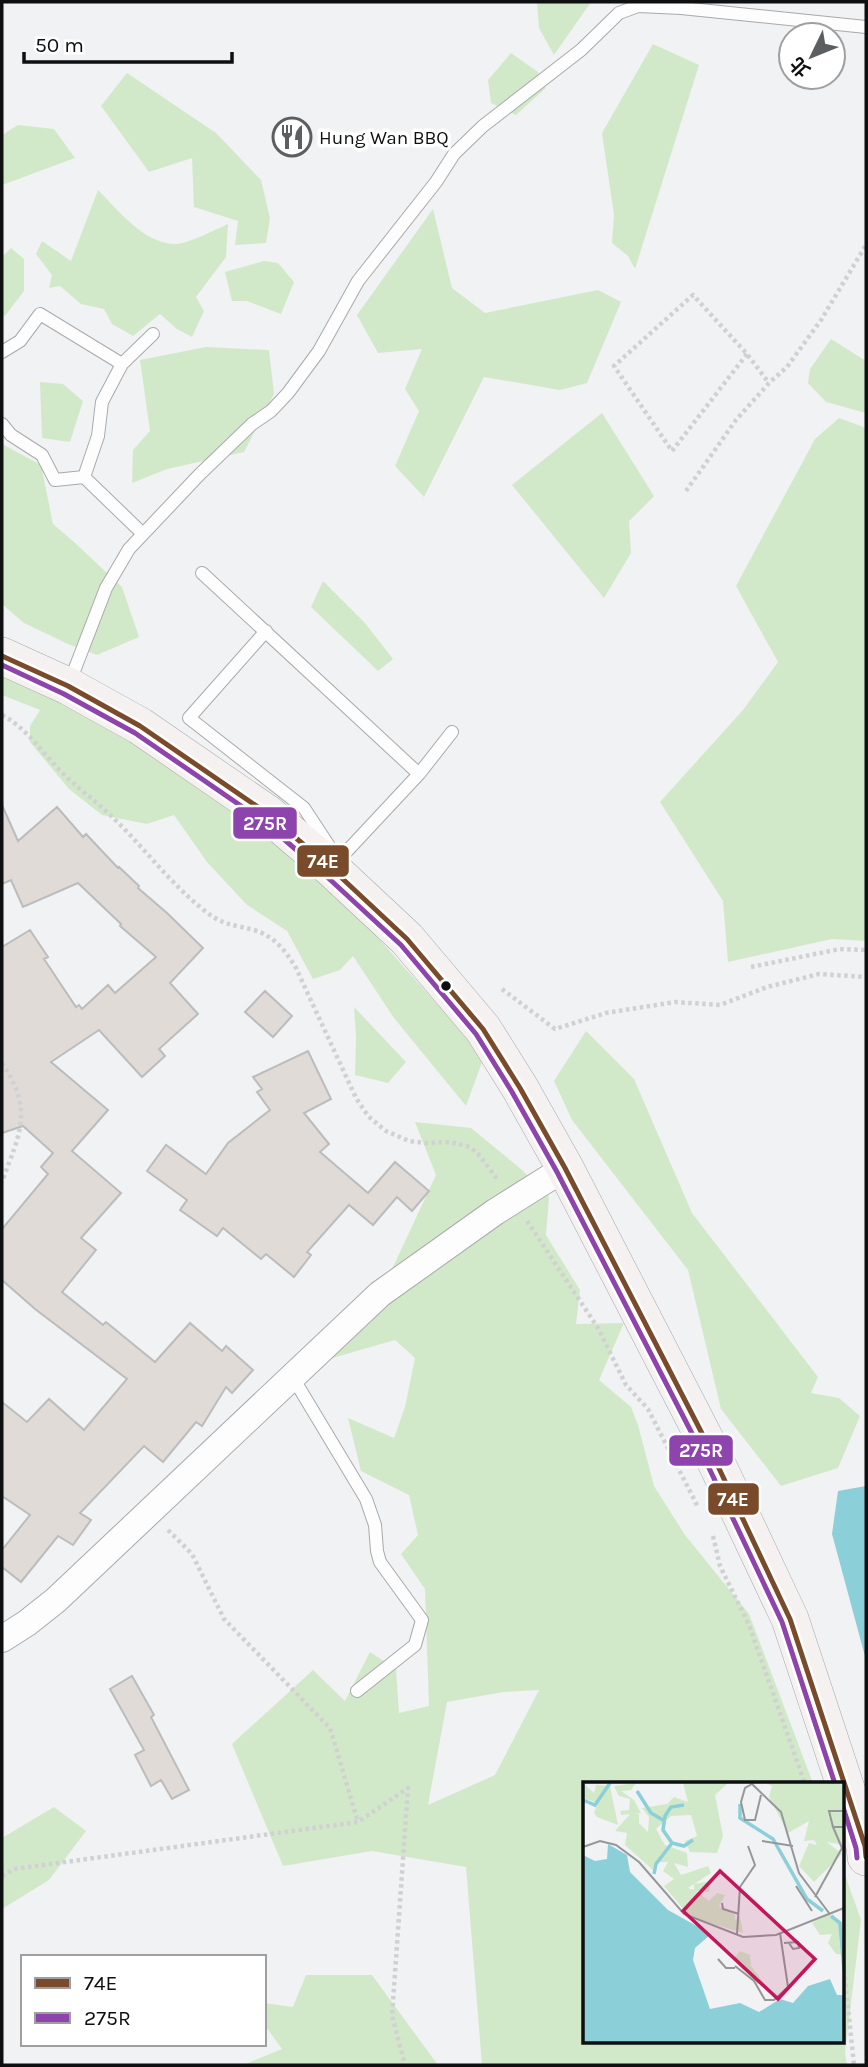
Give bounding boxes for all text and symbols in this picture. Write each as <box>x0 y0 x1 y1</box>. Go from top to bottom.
scale bar <box>24 21 233 65</box>
north arrow <box>777 21 847 91</box>
text: 50 m <box>35 33 84 57</box>
text: 北 <box>786 52 815 81</box>
restaurant icon: Hung Wan BBQ <box>271 116 313 158</box>
place label: Hung Wan BBQ <box>319 127 449 149</box>
line badge: 275R <box>232 806 298 840</box>
text: 275R <box>243 813 287 835</box>
line badge: 74E <box>296 844 350 878</box>
text: 74E <box>307 851 339 873</box>
unlabelled marker <box>439 979 453 993</box>
line badge: 275R <box>668 1434 734 1467</box>
text: 275R <box>679 1440 723 1462</box>
line badge: 74E <box>707 1482 760 1516</box>
text: 74E <box>717 1489 749 1511</box>
inset map <box>583 1782 844 2042</box>
legend <box>21 1955 266 2046</box>
text: 74E <box>84 1971 117 1995</box>
text: 275R <box>84 2006 131 2030</box>

